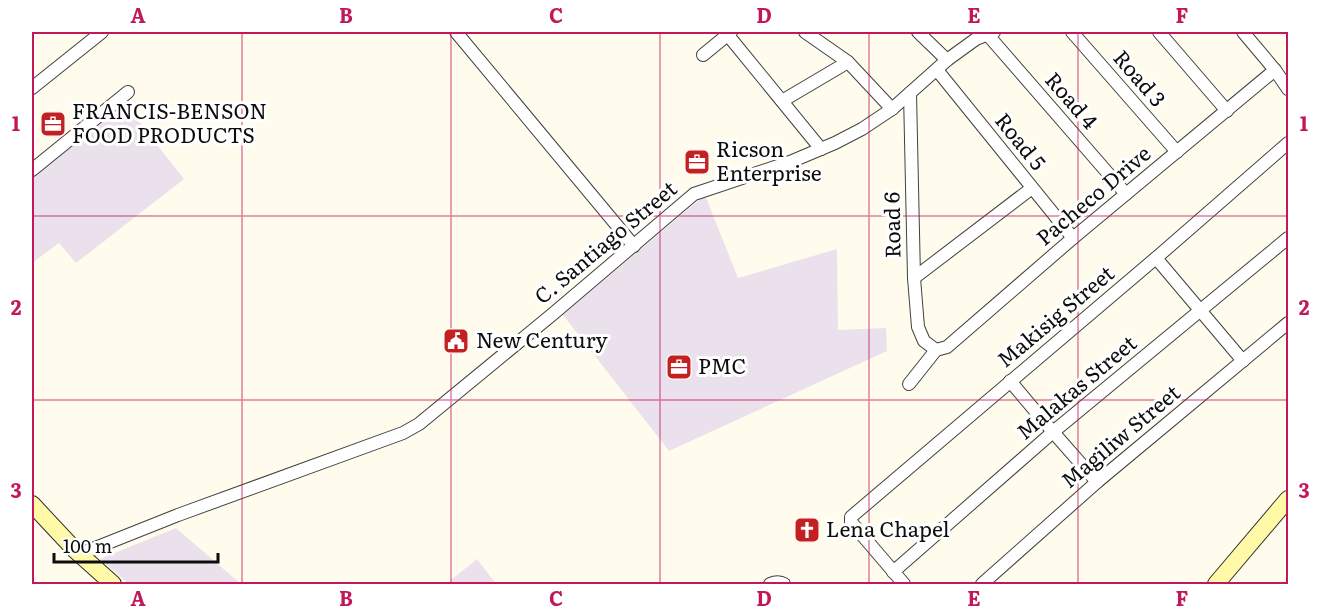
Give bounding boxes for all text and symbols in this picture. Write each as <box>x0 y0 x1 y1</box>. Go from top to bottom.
text: A <box>130 0 146 29</box>
text: B <box>339 0 353 29</box>
text: C <box>549 0 563 29</box>
text: D <box>756 0 772 29</box>
text: E <box>967 0 981 29</box>
text: F <box>1176 0 1189 29</box>
street label: Road 3 <box>1107 42 1174 113</box>
street label: Road 4 <box>1039 64 1107 135</box>
place label: FRANCIS-BENSON FOOD PRODUCTS <box>72 94 267 149</box>
street label: Road 5 <box>989 105 1055 176</box>
text: 1 <box>12 107 20 137</box>
text: 1 <box>1300 107 1308 137</box>
office icon: FRANCIS-BENSON FOOD PRODUCTS <box>38 109 68 139</box>
place label: Ricson Enterprise <box>716 132 822 187</box>
street label: Pacheco Drive <box>1028 137 1156 251</box>
office icon: Ricson Enterprise <box>682 147 712 177</box>
street label: C. Santiago Street <box>527 172 683 310</box>
street label: Road 6 <box>874 192 907 259</box>
street label: Makisig Street <box>989 257 1120 373</box>
text: 2 <box>11 291 22 321</box>
text: 2 <box>1299 291 1310 321</box>
place label: New Century <box>476 323 609 354</box>
public building icon: New Century <box>441 326 471 356</box>
street label: Malakas Street <box>1009 326 1142 446</box>
place label: PMC <box>698 349 746 380</box>
office icon: PMC <box>664 352 694 382</box>
street label: Magiliw Street <box>1053 376 1186 494</box>
text: 3 <box>10 474 22 504</box>
text: 3 <box>1298 474 1310 504</box>
place label: Lena Chapel <box>826 512 950 543</box>
church icon: Lena Chapel <box>792 515 822 545</box>
scale bar <box>54 526 218 564</box>
text: 100 m <box>63 532 112 559</box>
text: A <box>130 582 146 612</box>
text: B <box>339 582 353 612</box>
text: C <box>549 582 563 612</box>
text: D <box>756 582 772 612</box>
text: E <box>967 582 981 612</box>
text: F <box>1176 582 1189 612</box>

